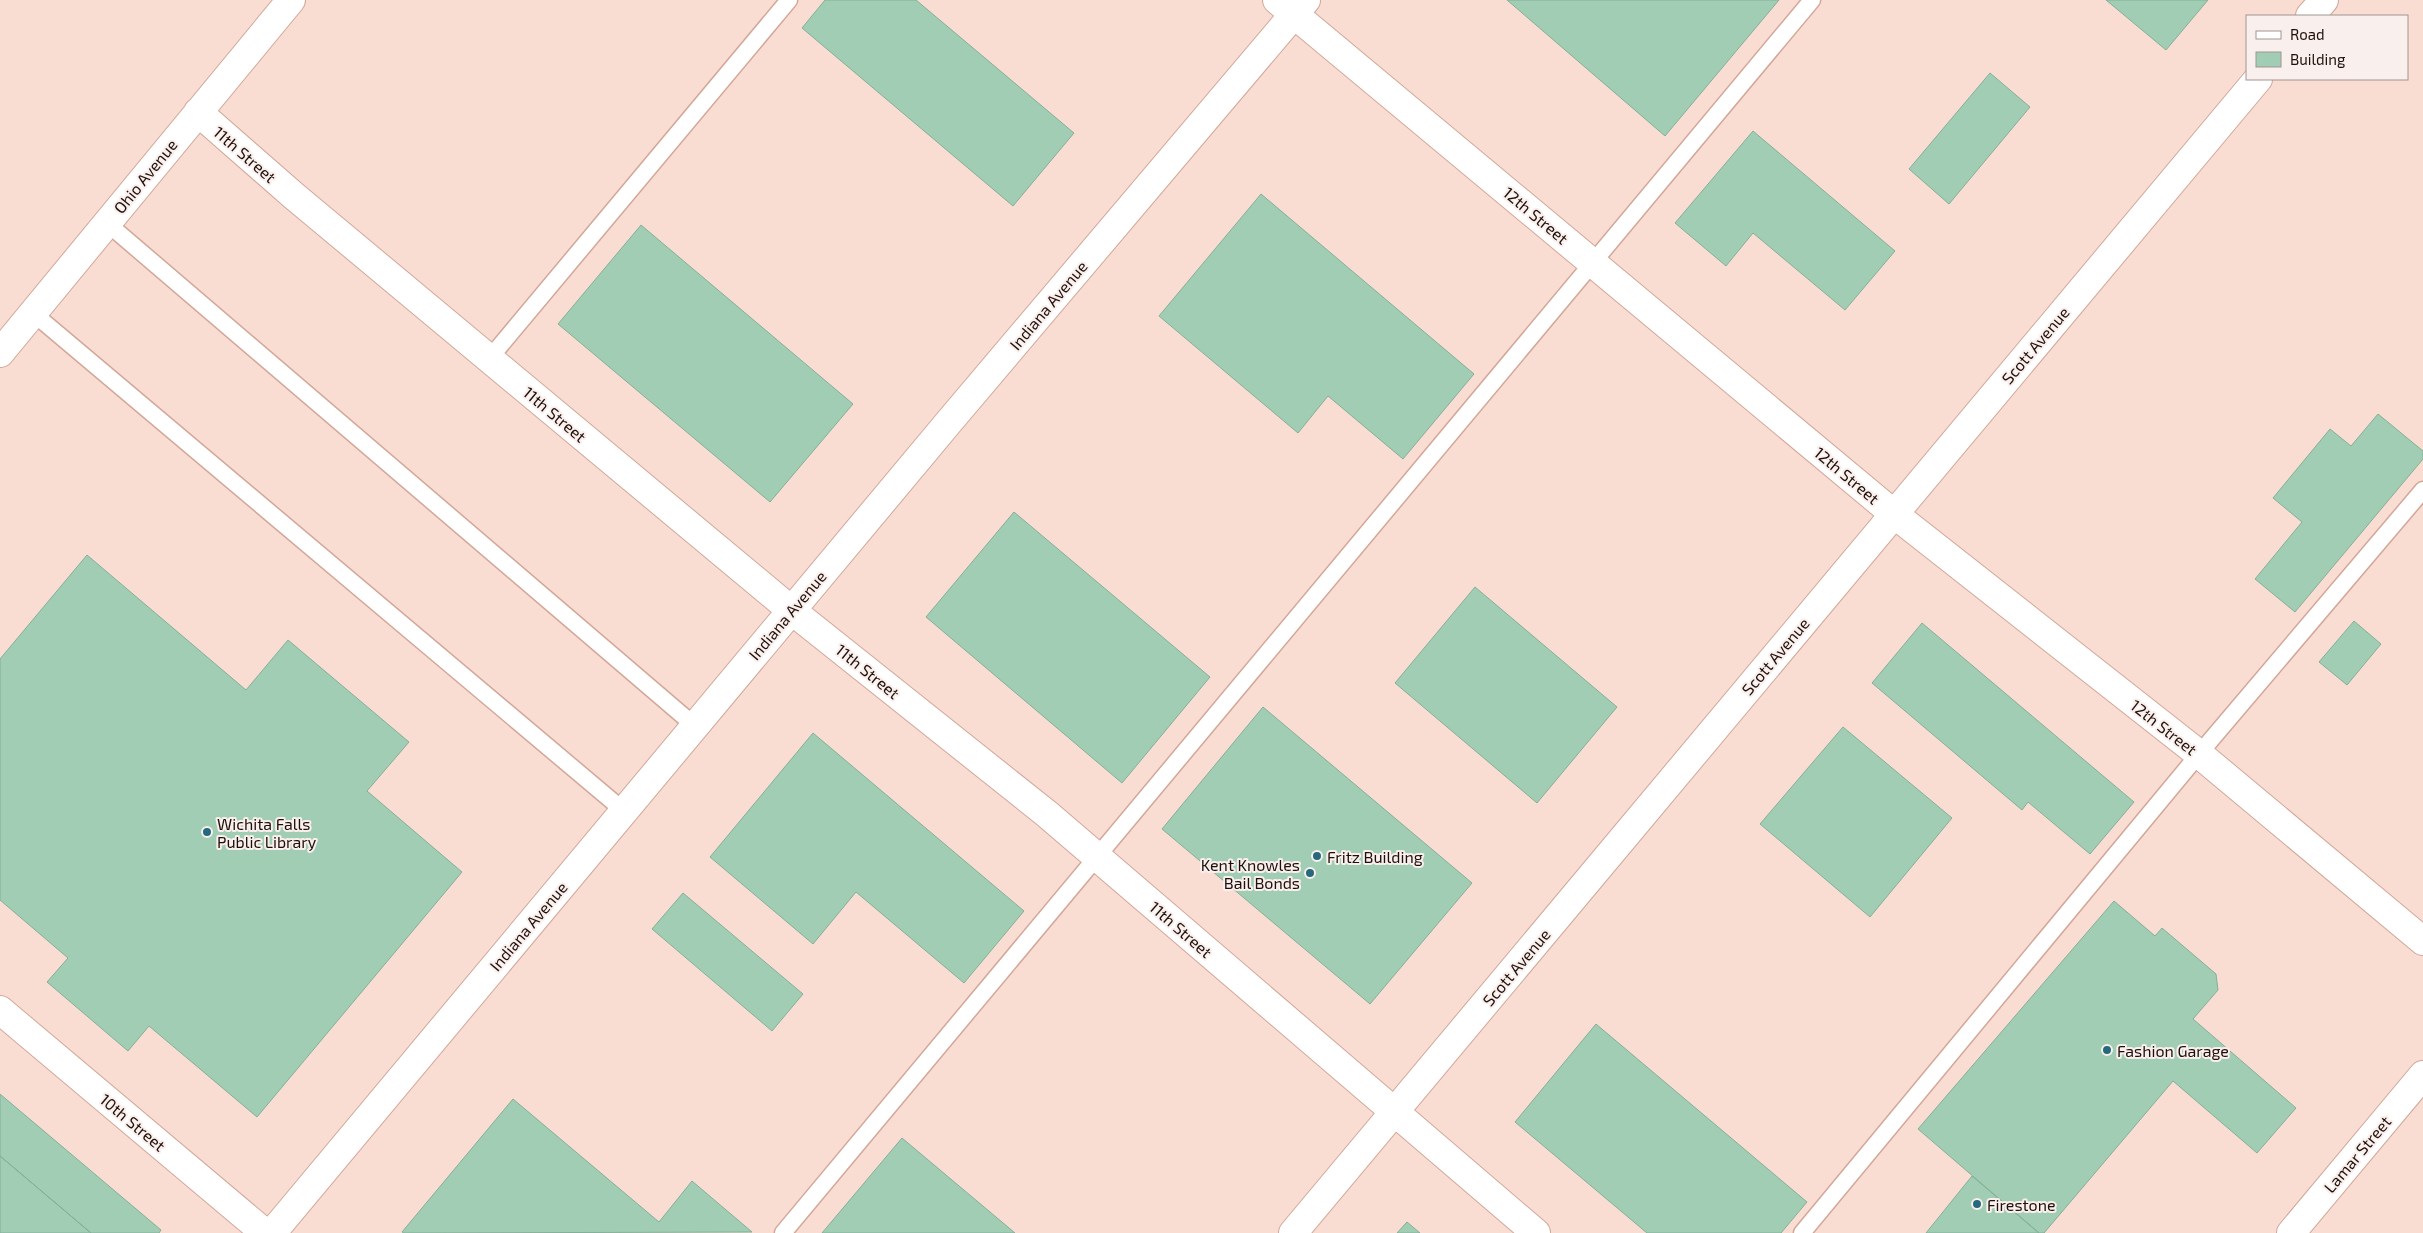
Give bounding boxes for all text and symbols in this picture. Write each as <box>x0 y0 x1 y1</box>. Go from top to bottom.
legend <box>2246 15 2408 80</box>
text: Road <box>2290 25 2325 43</box>
text: Building <box>2290 50 2346 68</box>
street label: 11th Street <box>210 122 280 186</box>
street label: Ohio Avenue <box>109 135 181 217</box>
street label: 12th Street <box>1500 182 1572 248</box>
street label: Indiana Avenue <box>1005 257 1091 353</box>
street label: Scott Avenue <box>1997 303 2073 387</box>
street label: 11th Street <box>520 382 590 446</box>
street label: 12th Street <box>1811 442 1883 508</box>
street label: Indiana Avenue <box>744 567 830 663</box>
street label: Scott Avenue <box>1737 614 1813 698</box>
street label: 11th Street <box>832 640 904 702</box>
street label: 12th Street <box>2127 695 2201 759</box>
place label: Wichita Falls Public Library <box>217 814 317 851</box>
marker: Wichita Falls Public Library <box>201 826 213 838</box>
place label: Fritz Building <box>1327 847 1423 866</box>
marker: Fritz Building <box>1311 850 1323 862</box>
place label: Kent Knowles Bail Bonds <box>1201 855 1300 892</box>
marker: Kent Knowles Bail Bonds <box>1304 867 1316 879</box>
street label: Indiana Avenue <box>485 878 571 974</box>
street label: 11th Street <box>1146 897 1216 961</box>
street label: Scott Avenue <box>1478 925 1554 1009</box>
place label: Fashion Garage <box>2117 1041 2229 1060</box>
marker: Fashion Garage <box>2101 1044 2113 1056</box>
street label: 10th Street <box>96 1089 170 1155</box>
street label: Lamar Street <box>2320 1112 2394 1196</box>
place label: Firestone <box>1987 1195 2056 1214</box>
marker: Firestone <box>1971 1198 1983 1210</box>

